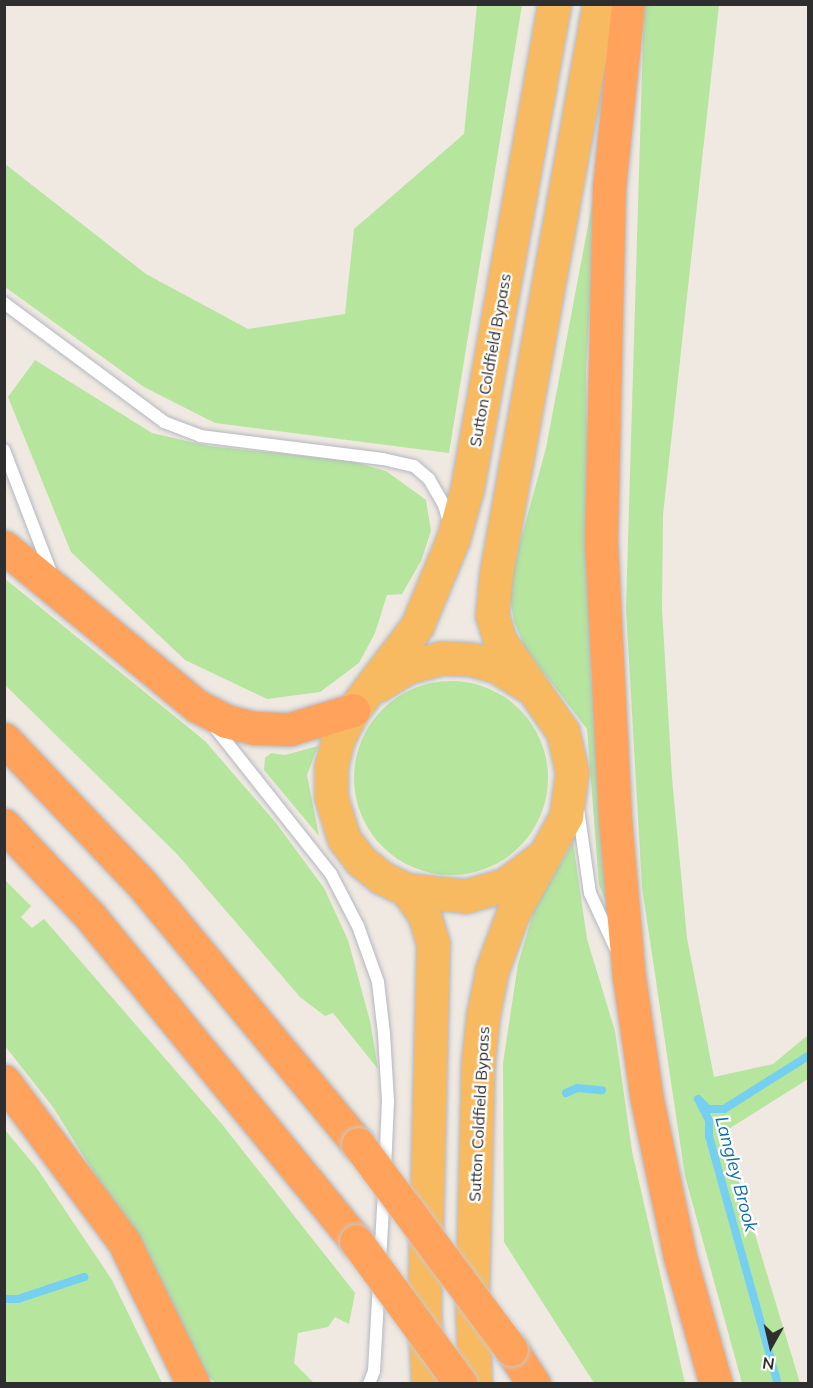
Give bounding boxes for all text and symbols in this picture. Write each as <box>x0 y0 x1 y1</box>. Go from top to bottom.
street label: Sutton Coldfield Bypass <box>465 272 515 448</box>
street label: Sutton Coldfield Bypass <box>465 1026 493 1202</box>
water label: Langley Brook <box>710 1114 762 1234</box>
north arrow <box>741 1316 801 1376</box>
text: N <box>761 1353 776 1375</box>

